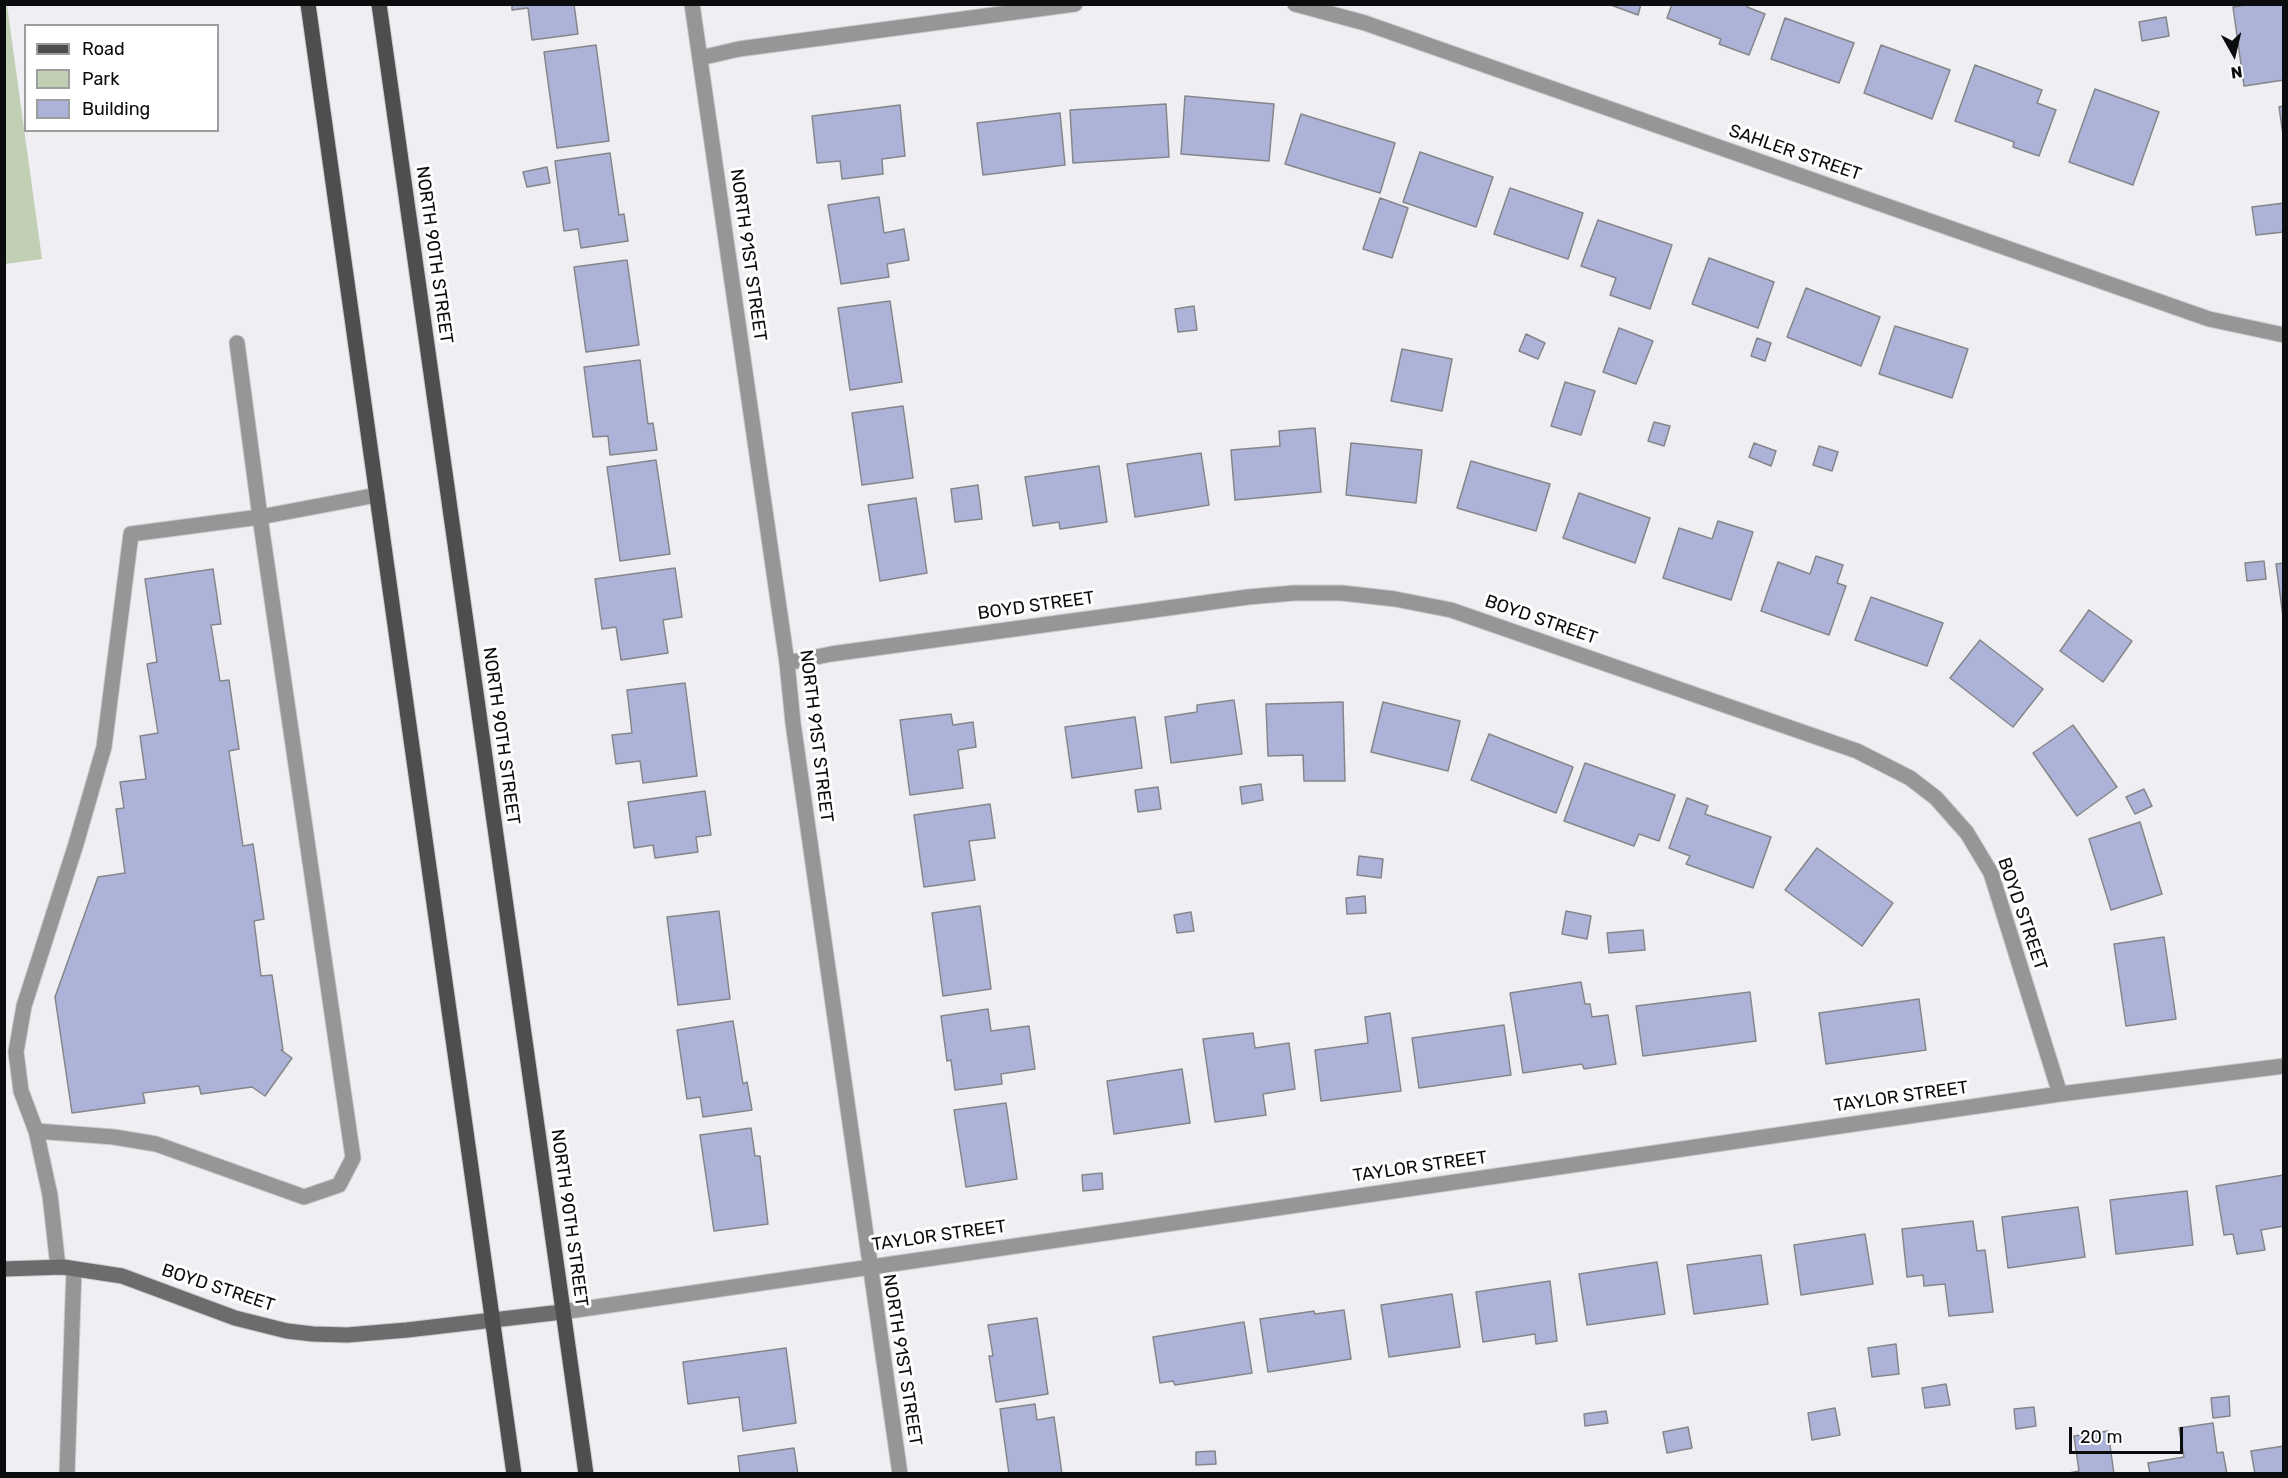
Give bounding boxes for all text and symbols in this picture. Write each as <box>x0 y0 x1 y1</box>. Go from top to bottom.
legend <box>24 24 219 132</box>
north arrow <box>2204 24 2264 84</box>
text: Road <box>82 38 125 60</box>
text: N <box>2230 62 2244 83</box>
text: Park <box>82 68 119 90</box>
text: Building <box>82 98 150 120</box>
street label: SAHLER STREET <box>1726 120 1864 186</box>
street label: NORTH 90TH STREET <box>411 165 457 345</box>
street label: NORTH 91ST STREET <box>725 167 771 343</box>
street label: BOYD STREET <box>976 587 1096 625</box>
street label: BOYD STREET <box>1482 591 1600 649</box>
street label: NORTH 90TH STREET <box>478 646 524 826</box>
street label: NORTH 91ST STREET <box>795 648 837 824</box>
street label: BOYD STREET <box>1993 855 2051 973</box>
street label: TAYLOR STREET <box>1832 1077 1970 1117</box>
street label: NORTH 90TH STREET <box>546 1128 592 1308</box>
street label: TAYLOR STREET <box>1351 1147 1489 1187</box>
street label: TAYLOR STREET <box>870 1216 1008 1256</box>
street label: BOYD STREET <box>159 1260 277 1316</box>
street label: NORTH 91ST STREET <box>878 1272 926 1448</box>
scale bar <box>2072 1415 2186 1453</box>
text: 20 m <box>2080 1426 2122 1448</box>

